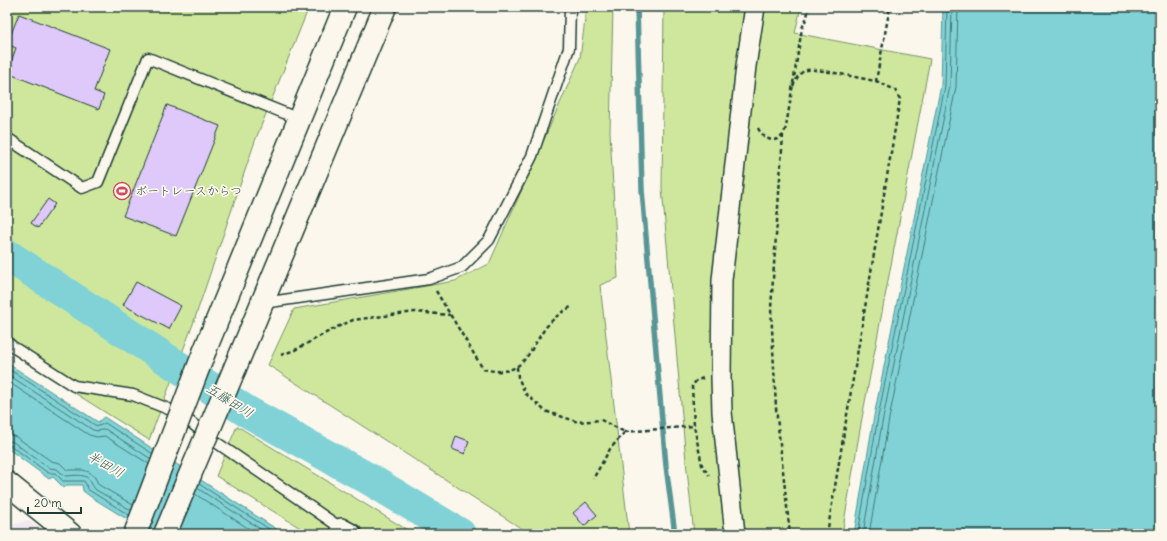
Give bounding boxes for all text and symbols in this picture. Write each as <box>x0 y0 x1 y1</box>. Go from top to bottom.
sports icon: ボートレースからつ <box>112 181 132 201</box>
place label: ボートレースからつ <box>135 183 242 198</box>
water label: 五藤田川 <box>203 379 256 421</box>
water label: 半田川 <box>85 447 127 482</box>
scale bar <box>28 489 81 515</box>
text: 20 m <box>34 495 62 510</box>

